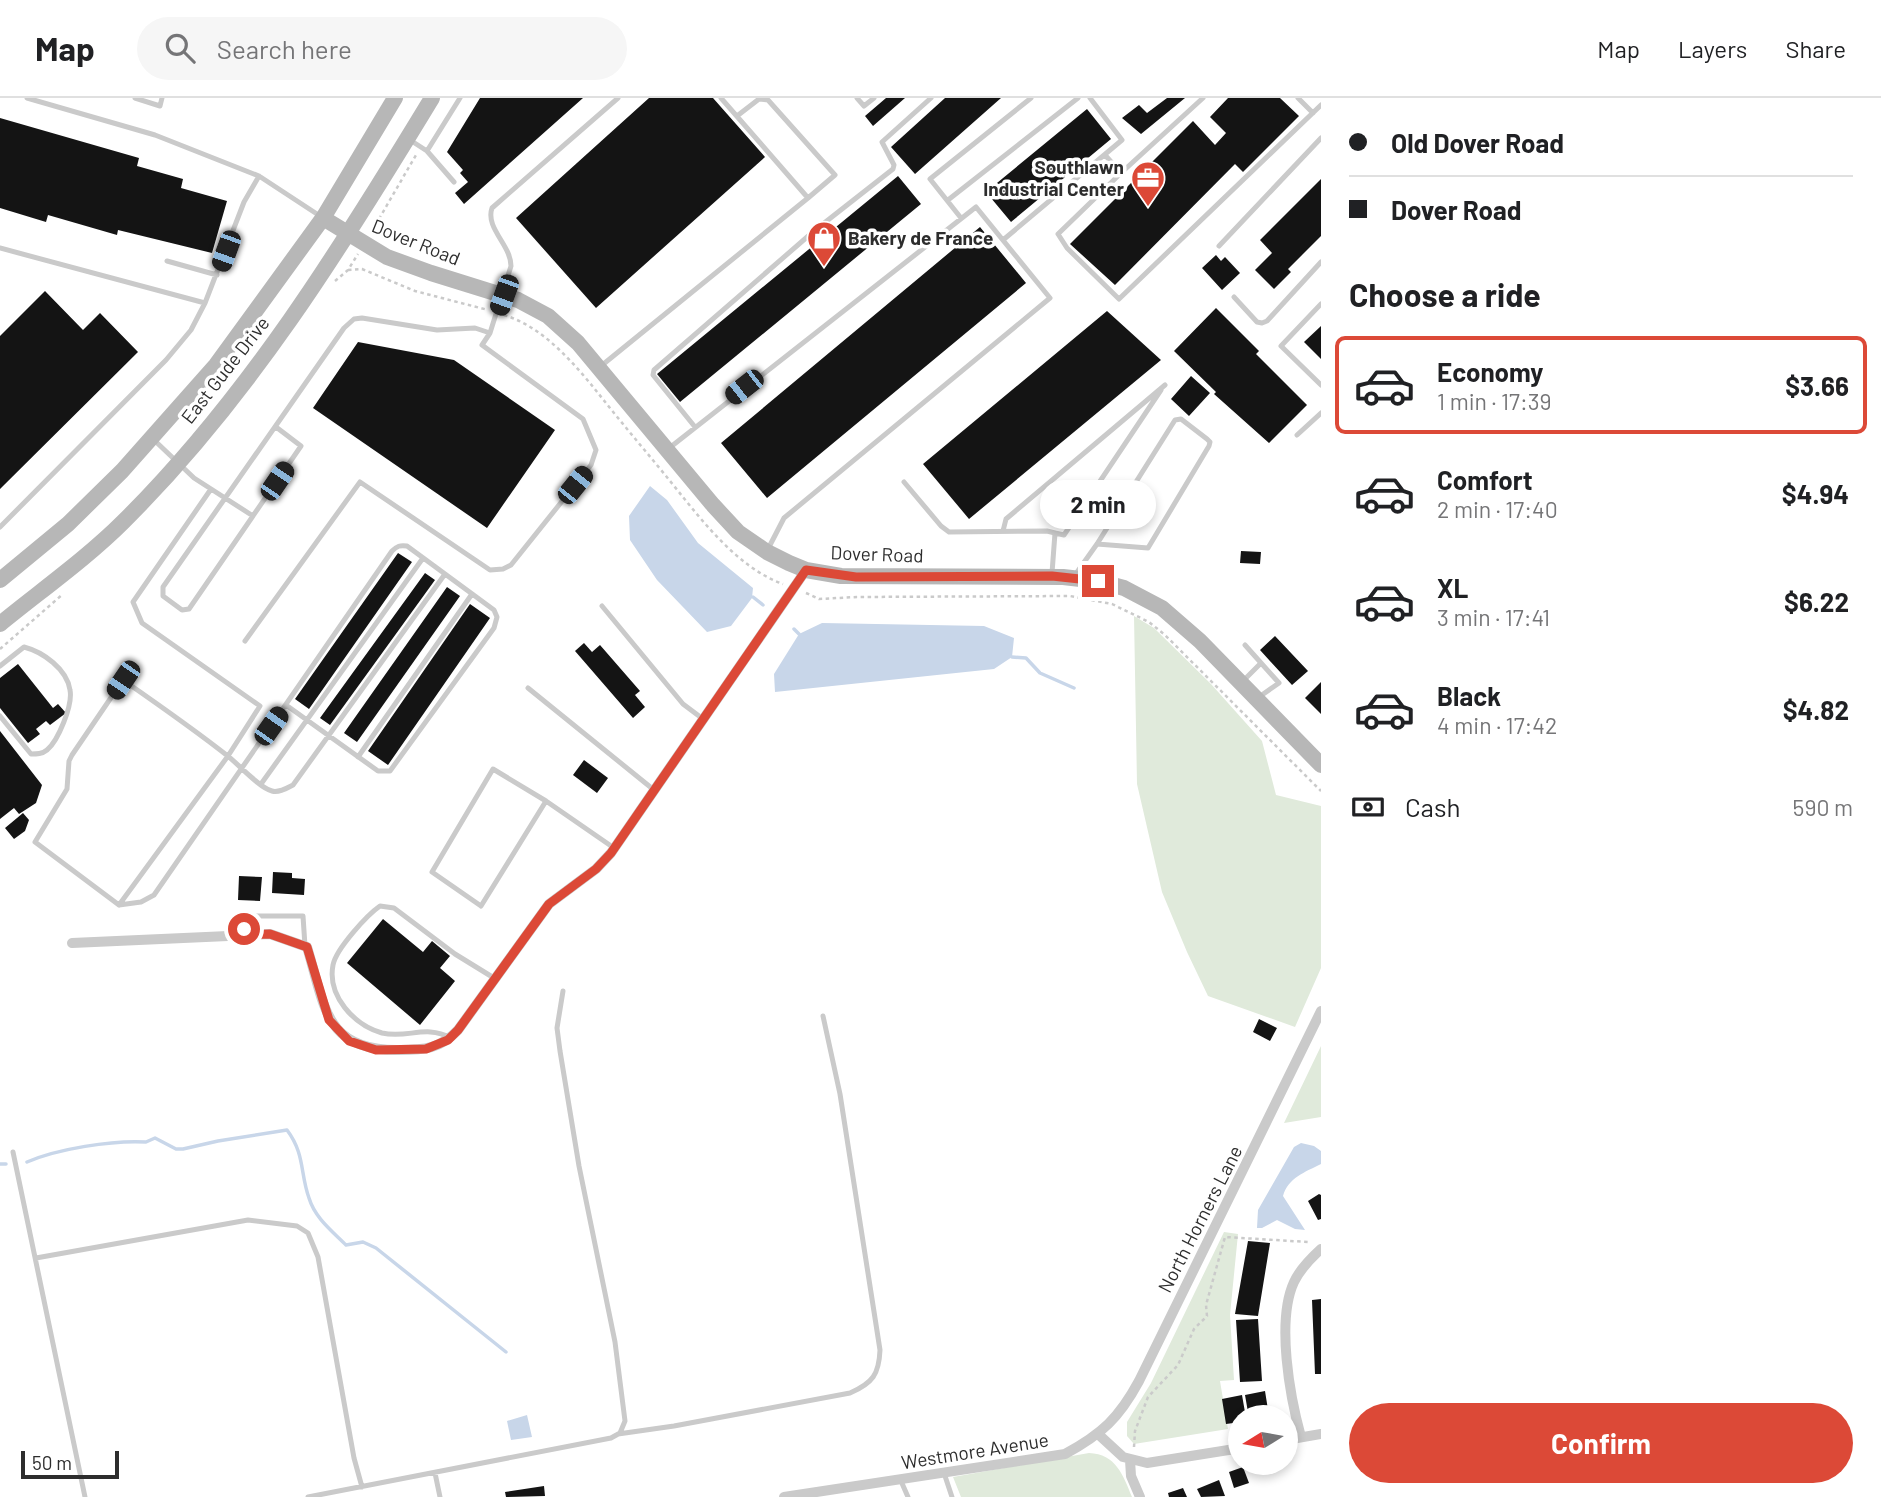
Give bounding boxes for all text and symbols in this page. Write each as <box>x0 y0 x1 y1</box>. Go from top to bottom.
search box <box>137 17 627 80</box>
text: Map <box>35 28 95 68</box>
icon: search <box>161 29 199 67</box>
text: Search here <box>217 33 352 64</box>
text: Map <box>1597 34 1640 63</box>
text: Layers <box>1678 34 1747 63</box>
text: Share <box>1785 34 1846 63</box>
text: Old Dover Road <box>1391 127 1564 158</box>
place label: Southlawn Industrial Center <box>983 155 1125 200</box>
office icon: Southlawn Industrial Center <box>1129 159 1167 208</box>
text: Dover Road <box>1391 194 1522 225</box>
street label: Dover Road <box>369 213 464 270</box>
shop icon: Bakery de France <box>805 219 843 268</box>
place label: Bakery de France <box>848 226 993 249</box>
car <box>209 228 244 274</box>
car <box>487 272 522 318</box>
text: Choose a ride <box>1349 275 1541 313</box>
street label: East Gude Drive <box>176 312 274 428</box>
icon: car <box>1353 354 1416 417</box>
text: Economy <box>1437 356 1543 387</box>
car <box>721 366 768 408</box>
text: $3.66 <box>1785 370 1849 401</box>
text: 1 min · 17:39 <box>1437 387 1552 415</box>
car <box>257 458 298 504</box>
car <box>554 462 597 508</box>
icon: car <box>1353 462 1416 525</box>
text: Comfort <box>1437 464 1533 495</box>
text: $4.94 <box>1782 478 1849 509</box>
callout: 2 min <box>1040 480 1156 528</box>
text: 2 min <box>1070 490 1126 518</box>
text: 2 min · 17:40 <box>1437 495 1558 523</box>
street label: Dover Road <box>830 540 924 567</box>
route end <box>1082 565 1114 597</box>
icon: car <box>1353 570 1416 633</box>
text: XL <box>1437 572 1468 603</box>
text: $6.22 <box>1784 586 1849 617</box>
text: 3 min · 17:41 <box>1437 603 1550 631</box>
car <box>103 657 144 703</box>
icon: car <box>1353 678 1416 741</box>
text: Black <box>1437 680 1501 711</box>
text: $4.82 <box>1783 694 1849 725</box>
car <box>251 703 292 749</box>
text: 4 min · 17:42 <box>1437 711 1557 739</box>
icon: cash <box>1349 788 1387 826</box>
text: Cash <box>1405 791 1460 822</box>
text: 590 m <box>1793 793 1853 821</box>
route start <box>228 913 260 945</box>
street label: North Horners Lane <box>1153 1141 1247 1296</box>
button: Confirm <box>1349 1403 1853 1483</box>
north arrow <box>1228 1405 1298 1475</box>
map controls <box>1228 1405 1298 1475</box>
street label: Westmore Avenue <box>900 1428 1050 1474</box>
scale bar <box>21 1448 119 1480</box>
text: 50 m <box>32 1451 72 1474</box>

